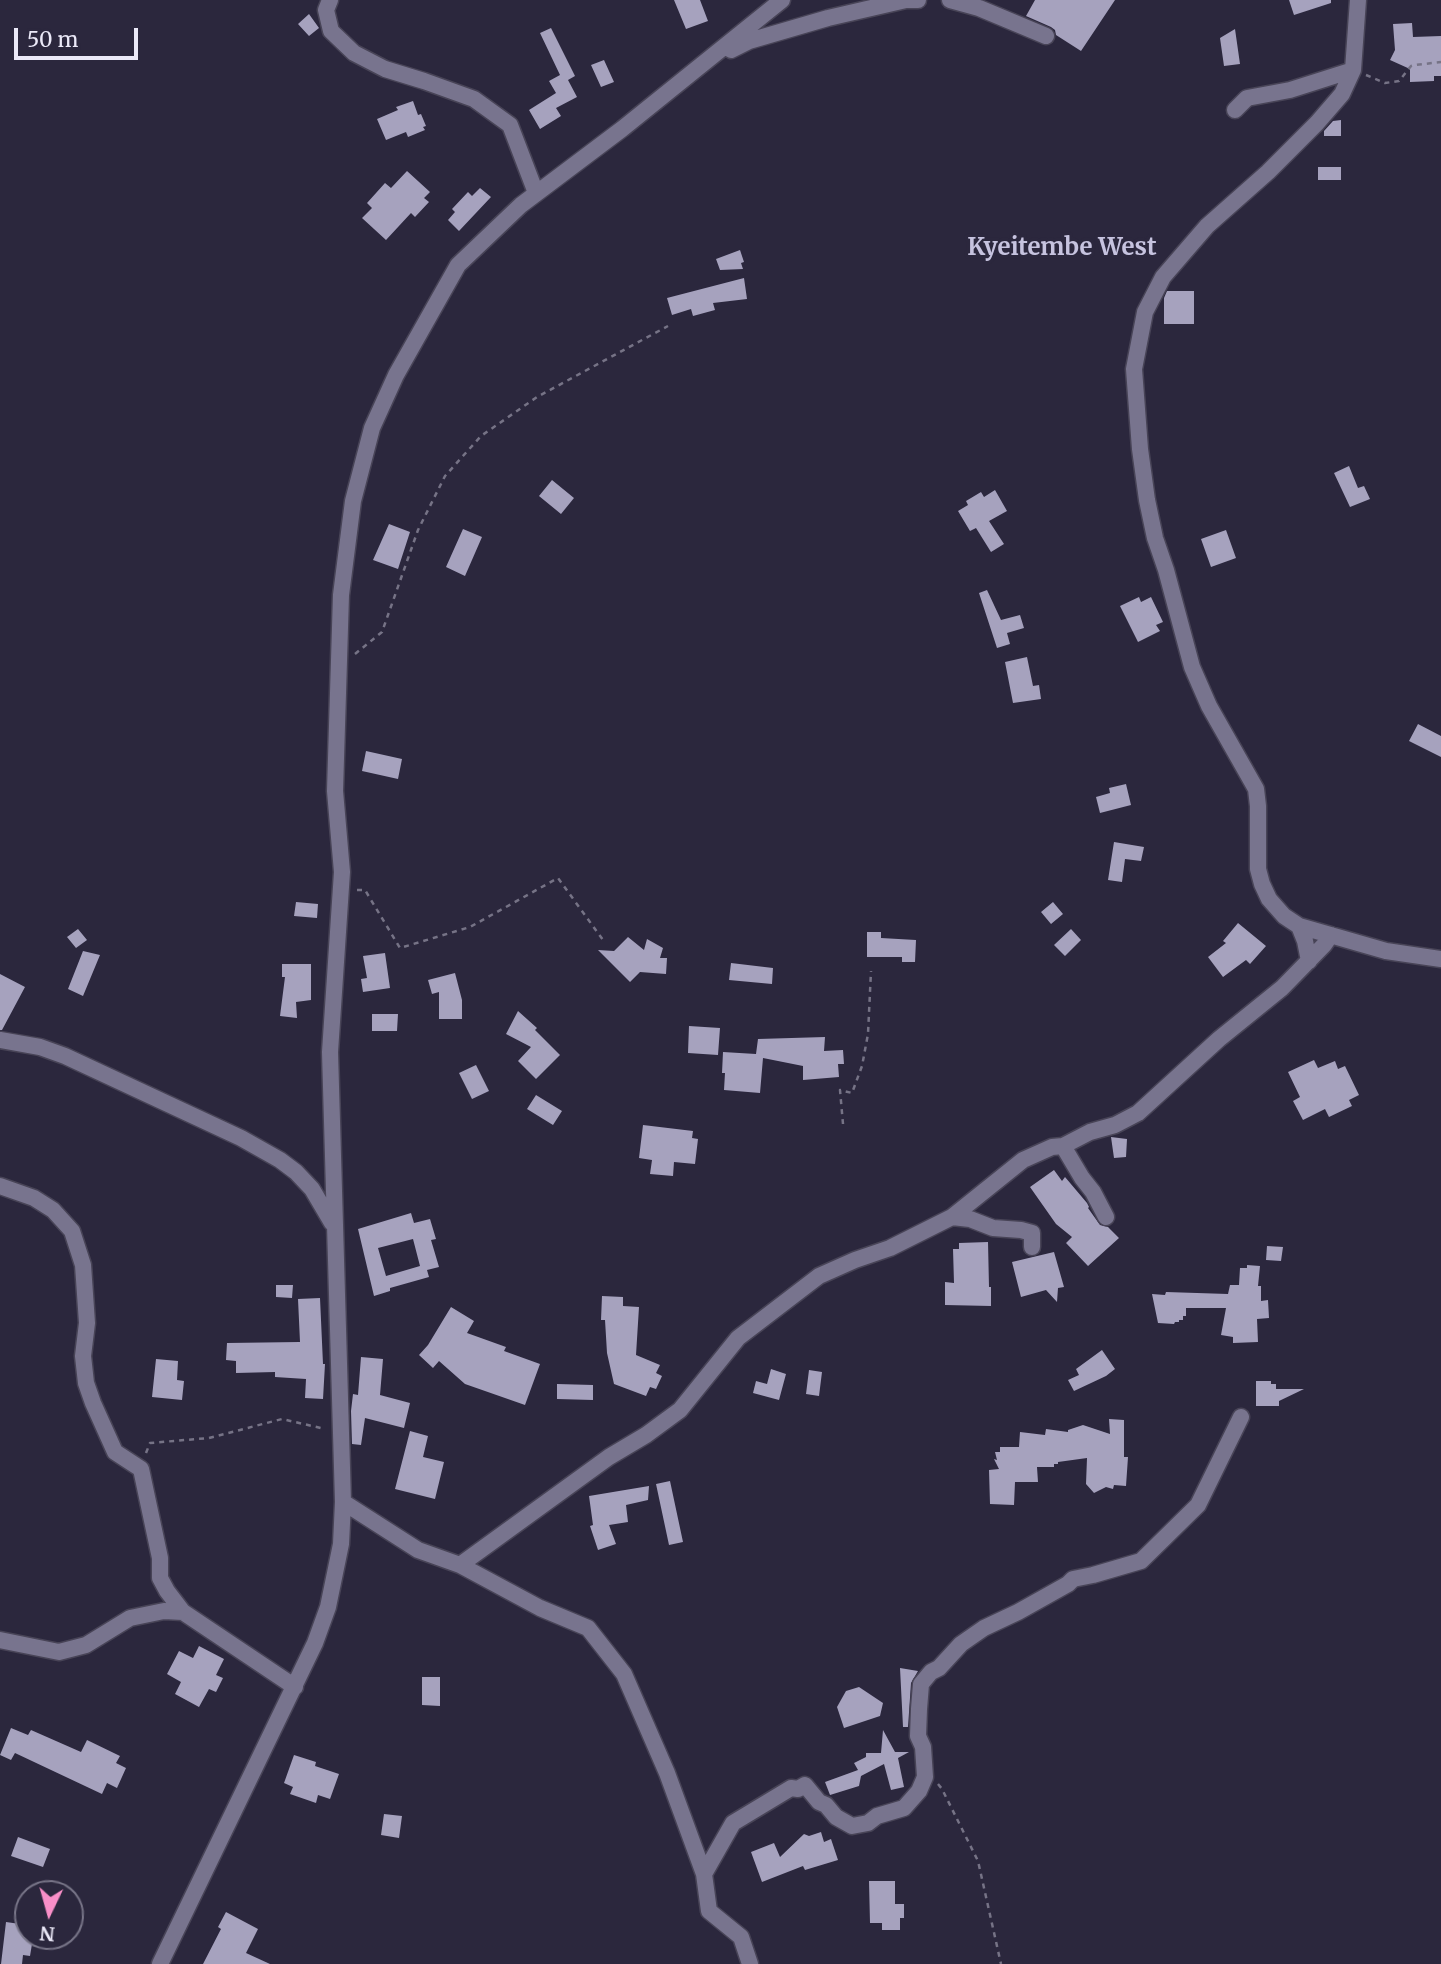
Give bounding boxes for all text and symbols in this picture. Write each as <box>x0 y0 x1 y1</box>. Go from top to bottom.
scale bar <box>18 14 142 58</box>
text: 50 m <box>27 26 78 53</box>
district label: Kyeitembe West <box>967 234 1157 262</box>
north arrow <box>14 1880 84 1950</box>
text: N <box>39 1921 56 1947</box>

